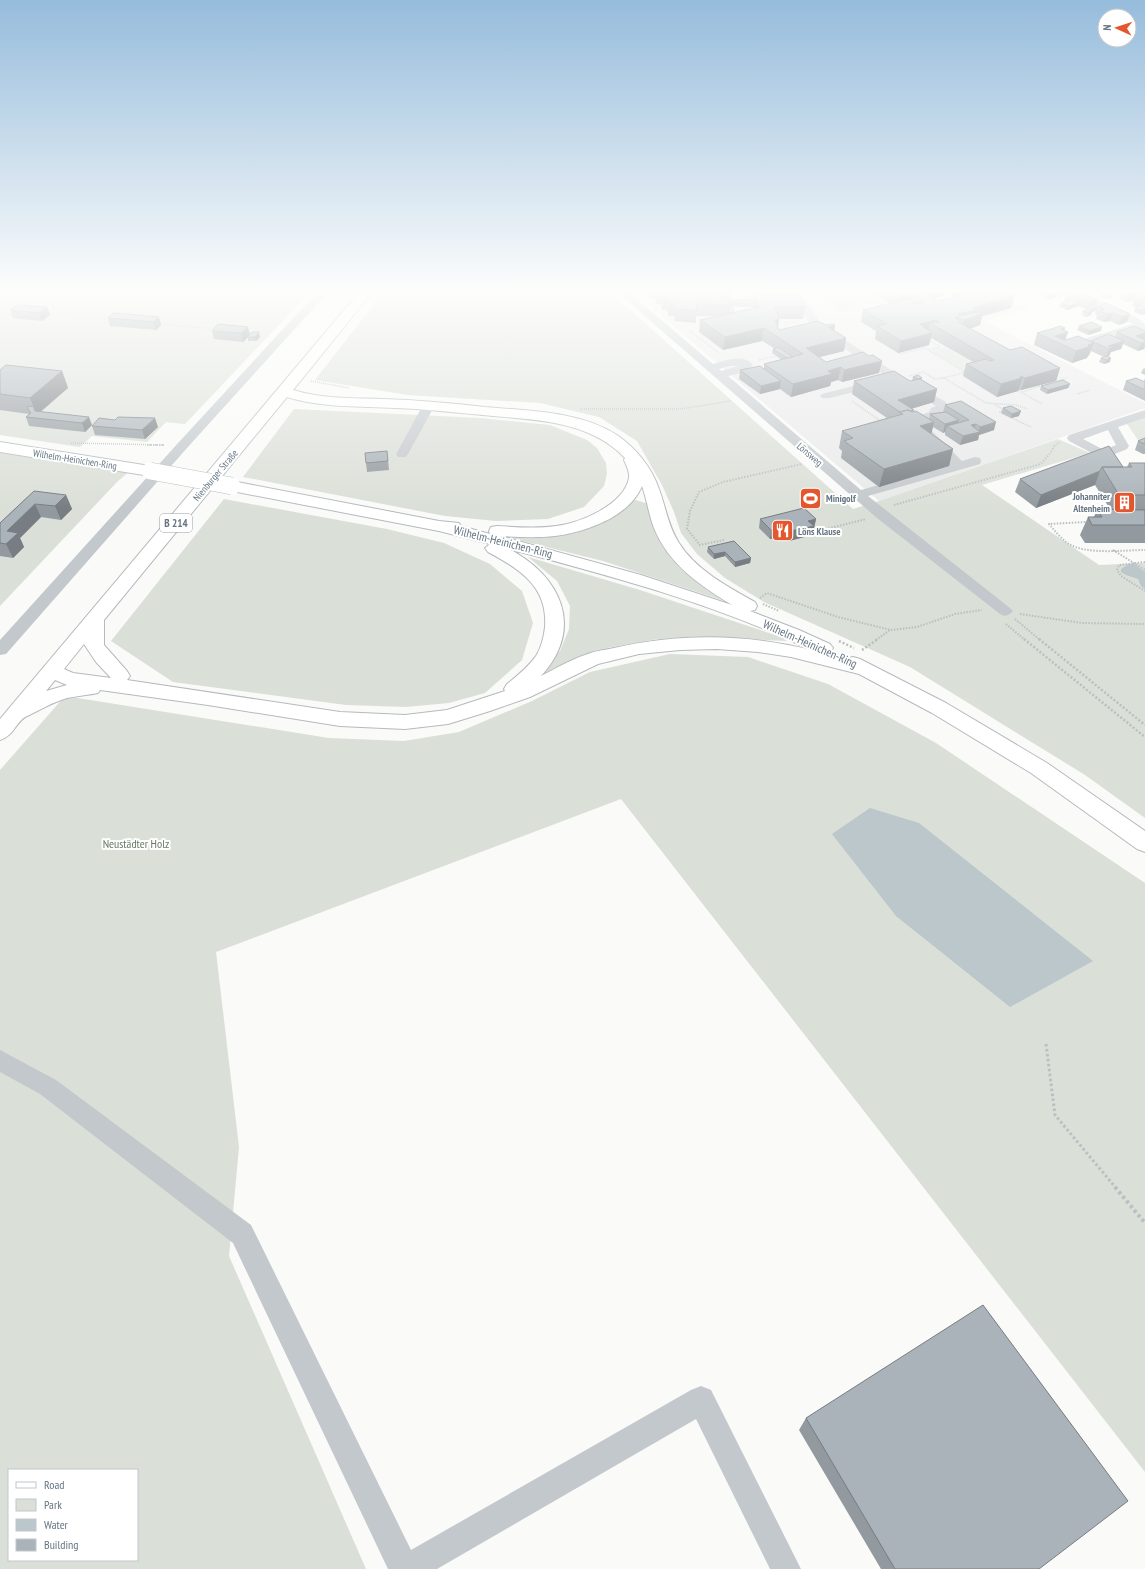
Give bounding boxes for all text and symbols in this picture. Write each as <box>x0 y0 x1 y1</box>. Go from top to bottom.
north arrow <box>1097 8 1137 48</box>
text: N <box>1100 24 1114 31</box>
street label: Lönsweg <box>794 440 825 469</box>
street label: Wilhelm-Heinichen-Ring <box>32 446 118 473</box>
street label: Nienburger Straße <box>190 447 241 504</box>
sports icon: Minigolf <box>798 485 824 511</box>
building icon: Johanniter Altenheim <box>1112 489 1138 515</box>
place label: Johanniter Altenheim <box>1072 490 1110 515</box>
place label: Minigolf <box>826 492 857 505</box>
road number: B 214 <box>160 514 192 532</box>
restaurant icon: Löns Klause <box>769 518 795 544</box>
street label: Wilhelm-Heinichen-Ring <box>452 522 554 561</box>
place label: Löns Klause <box>798 525 840 538</box>
street label: Wilhelm-Heinichen-Ring <box>761 616 860 671</box>
park label: Neustädter Holz <box>103 836 169 851</box>
legend <box>8 1469 138 1561</box>
text: Road <box>44 1477 64 1492</box>
text: Park <box>44 1497 62 1512</box>
text: Water <box>44 1517 69 1532</box>
text: Building <box>44 1537 79 1552</box>

